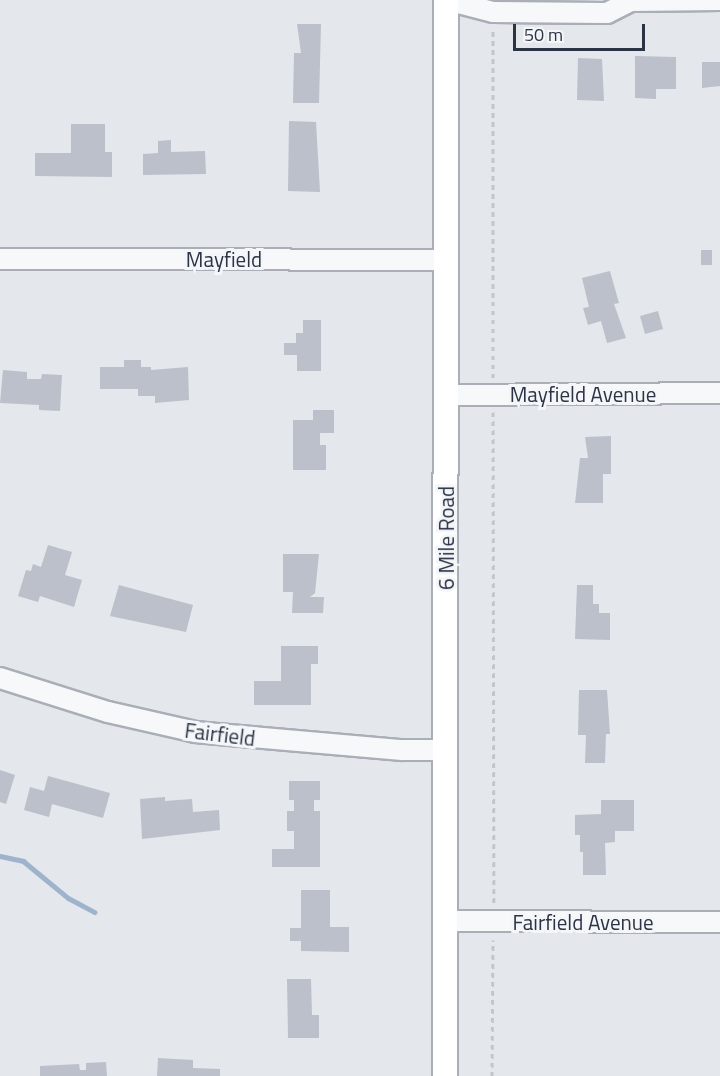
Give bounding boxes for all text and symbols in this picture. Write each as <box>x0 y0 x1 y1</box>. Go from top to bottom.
scale bar <box>516 12 648 50</box>
text: 50 m <box>524 21 563 48</box>
street label: Mayfield <box>186 246 262 272</box>
street label: Mayfield Avenue <box>510 381 656 407</box>
street label: 6 Mile Road <box>433 486 459 590</box>
street label: Fairfield <box>183 717 257 751</box>
street label: Fairfield Avenue <box>512 909 654 935</box>

